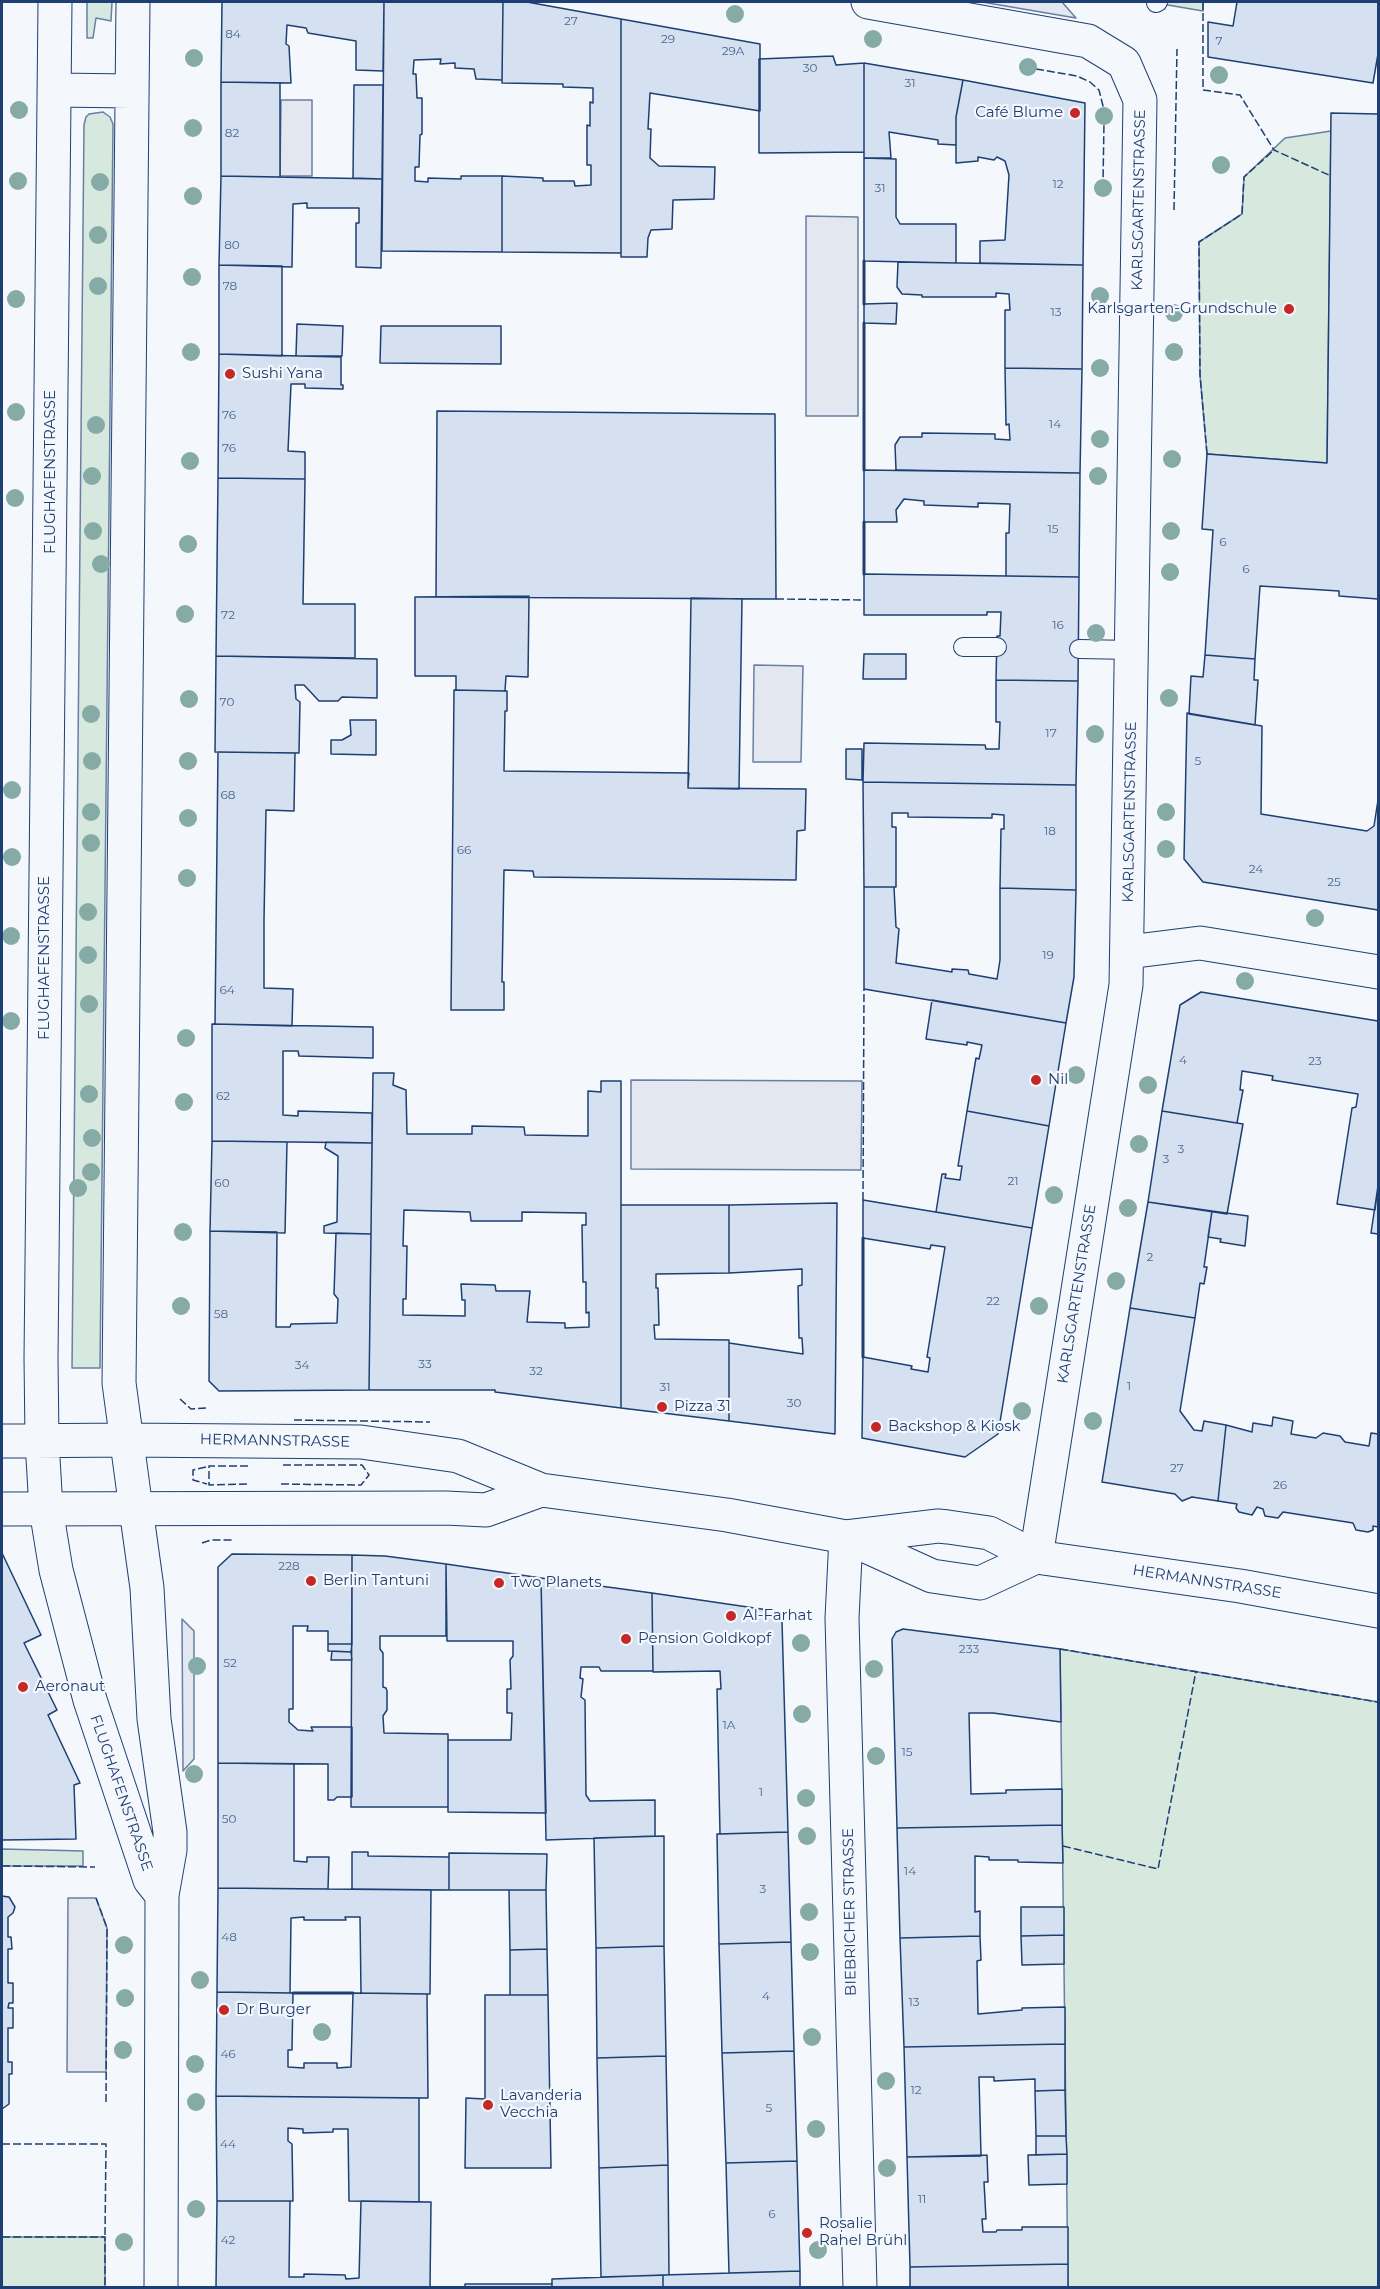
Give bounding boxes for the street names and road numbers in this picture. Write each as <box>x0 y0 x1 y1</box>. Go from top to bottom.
street label: KARLSGARTENSTRASSE <box>1128 109 1150 291</box>
street label: FLUGHAFENSTRASSE <box>42 390 60 554</box>
street label: KARLSGARTENSTRASSE <box>1119 721 1141 903</box>
street label: FLUGHAFENSTRASSE <box>36 876 54 1040</box>
street label: KARLSGARTENSTRASSE <box>1054 1203 1100 1385</box>
street label: HERMANNSTRASSE <box>200 1431 350 1451</box>
street label: HERMANNSTRASSE <box>1131 1561 1283 1603</box>
street label: FLUGHAFENSTRASSE <box>86 1713 156 1873</box>
street label: BIEBRICHER STRASSE <box>840 1828 860 1996</box>

